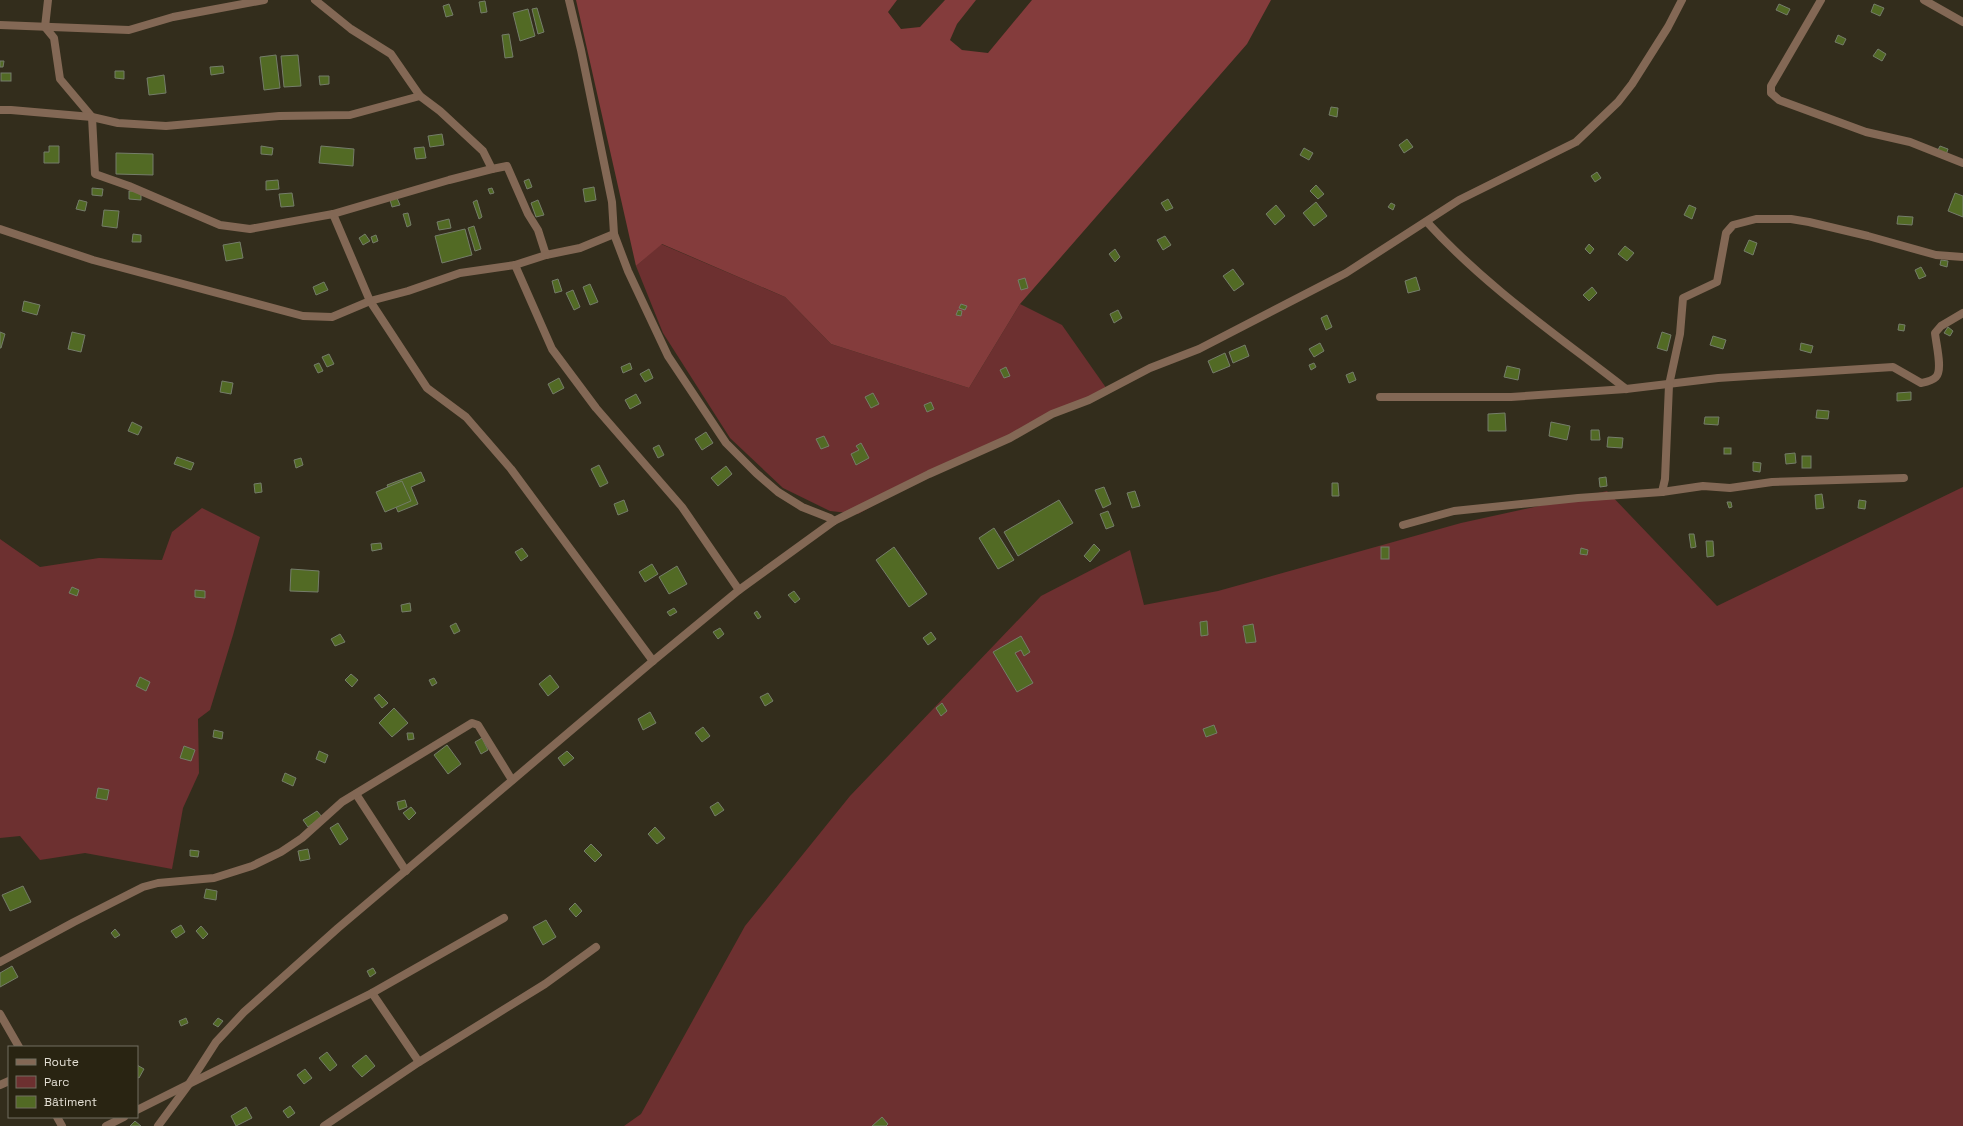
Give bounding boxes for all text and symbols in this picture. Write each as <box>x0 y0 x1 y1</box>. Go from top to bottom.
legend <box>8 1046 138 1118</box>
text: Route <box>44 1054 79 1070</box>
text: Parc <box>44 1074 69 1090</box>
text: Bâtiment <box>44 1094 97 1110</box>

